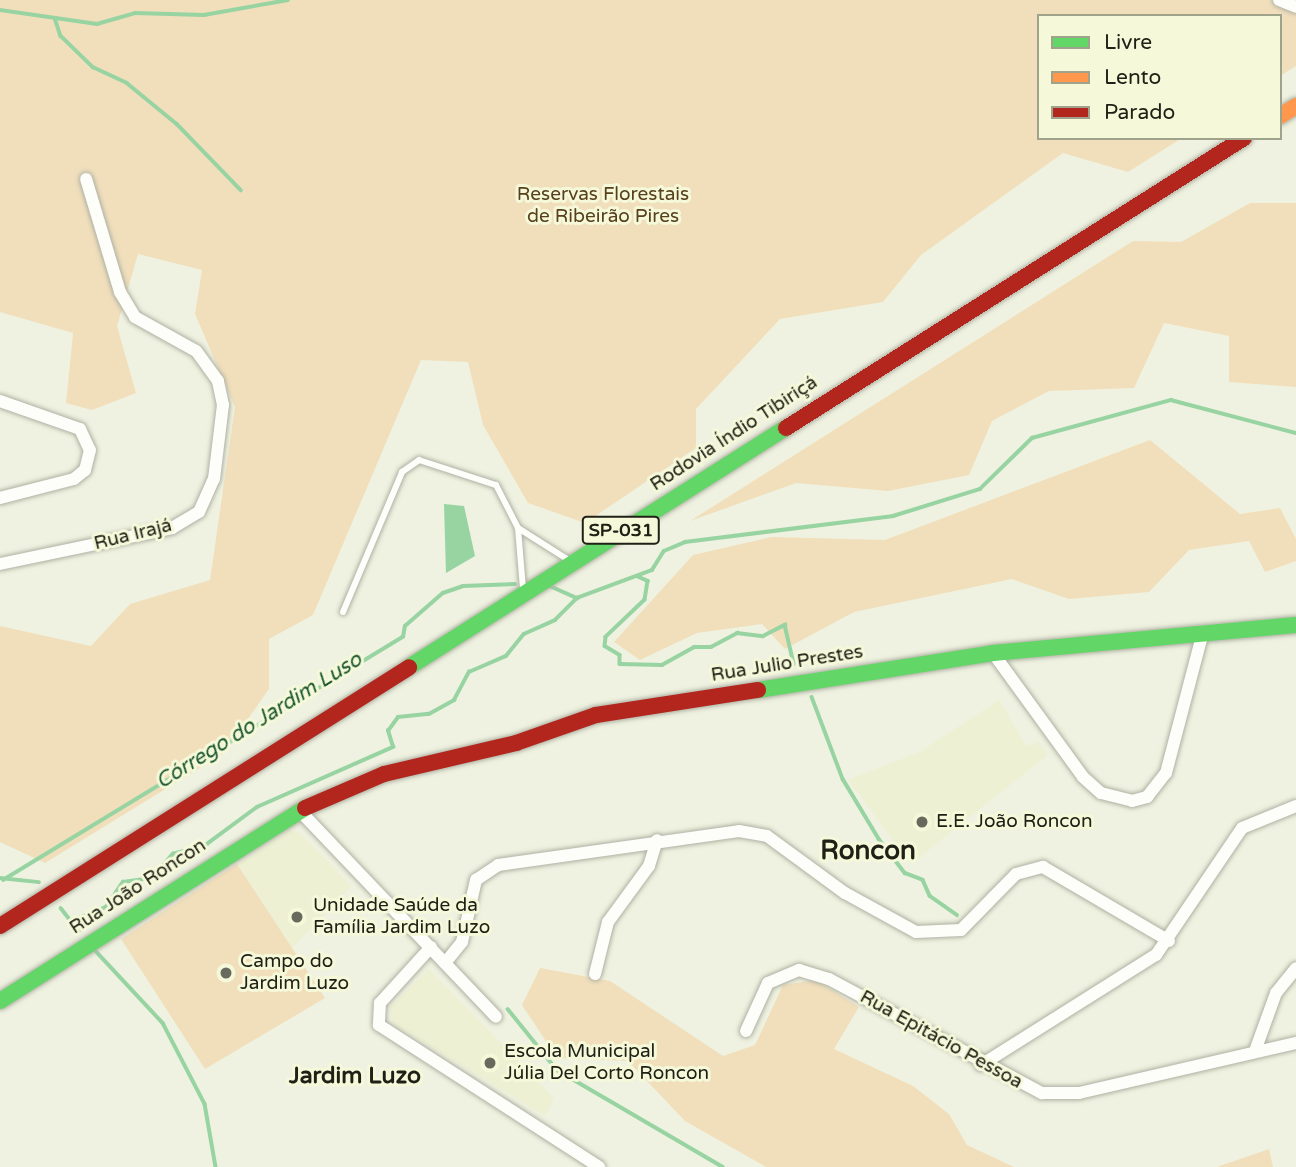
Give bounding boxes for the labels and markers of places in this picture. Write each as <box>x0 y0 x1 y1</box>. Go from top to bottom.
place label: E.E. João Roncon <box>936 811 1092 833</box>
marker: E.E. João Roncon <box>914 814 930 830</box>
place label: Unidade Saúde da Família Jardim Luzo <box>313 895 490 939</box>
marker: Unidade Saúde da Família Jardim Luzo <box>287 907 307 927</box>
place label: Campo do Jardim Luzo <box>240 951 349 995</box>
marker: Campo do Jardim Luzo <box>218 965 234 981</box>
place label: Escola Municipal Júlia Del Corto Roncon <box>504 1041 709 1085</box>
marker: Escola Municipal Júlia Del Corto Roncon <box>482 1055 498 1071</box>

